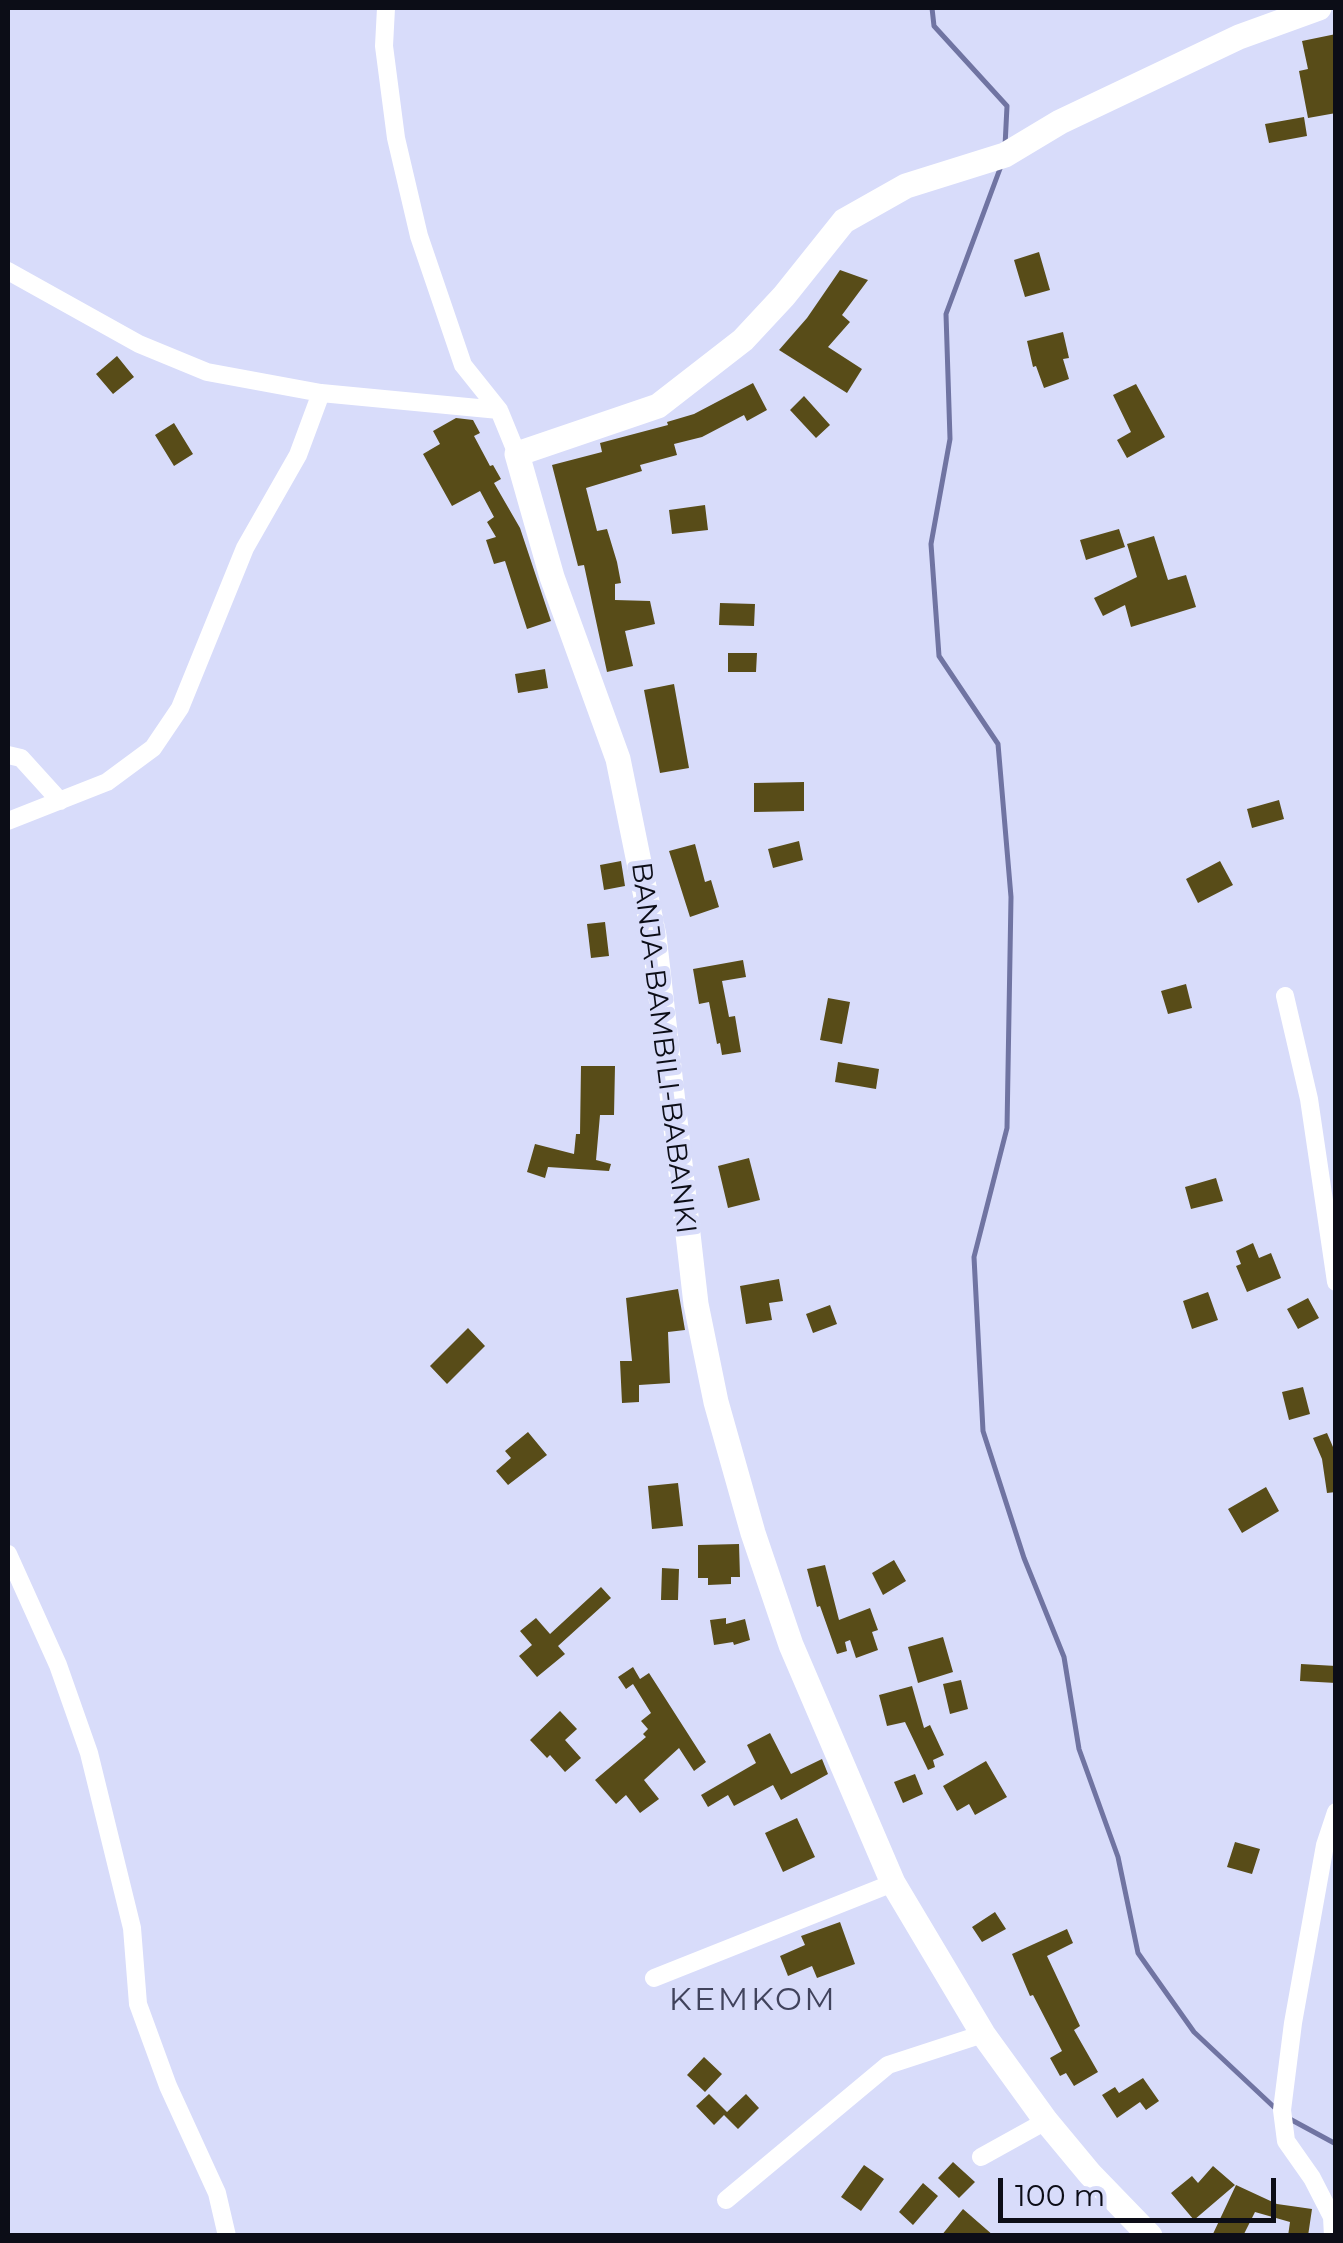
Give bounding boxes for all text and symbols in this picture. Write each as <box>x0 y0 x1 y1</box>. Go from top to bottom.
street label: BANJA-BAMBILI-BABANKI <box>624 860 702 1236</box>
district label: KEMKOM <box>669 1982 837 2020</box>
scale bar <box>1003 2158 1280 2220</box>
text: 100 m <box>1015 2177 1105 2214</box>

